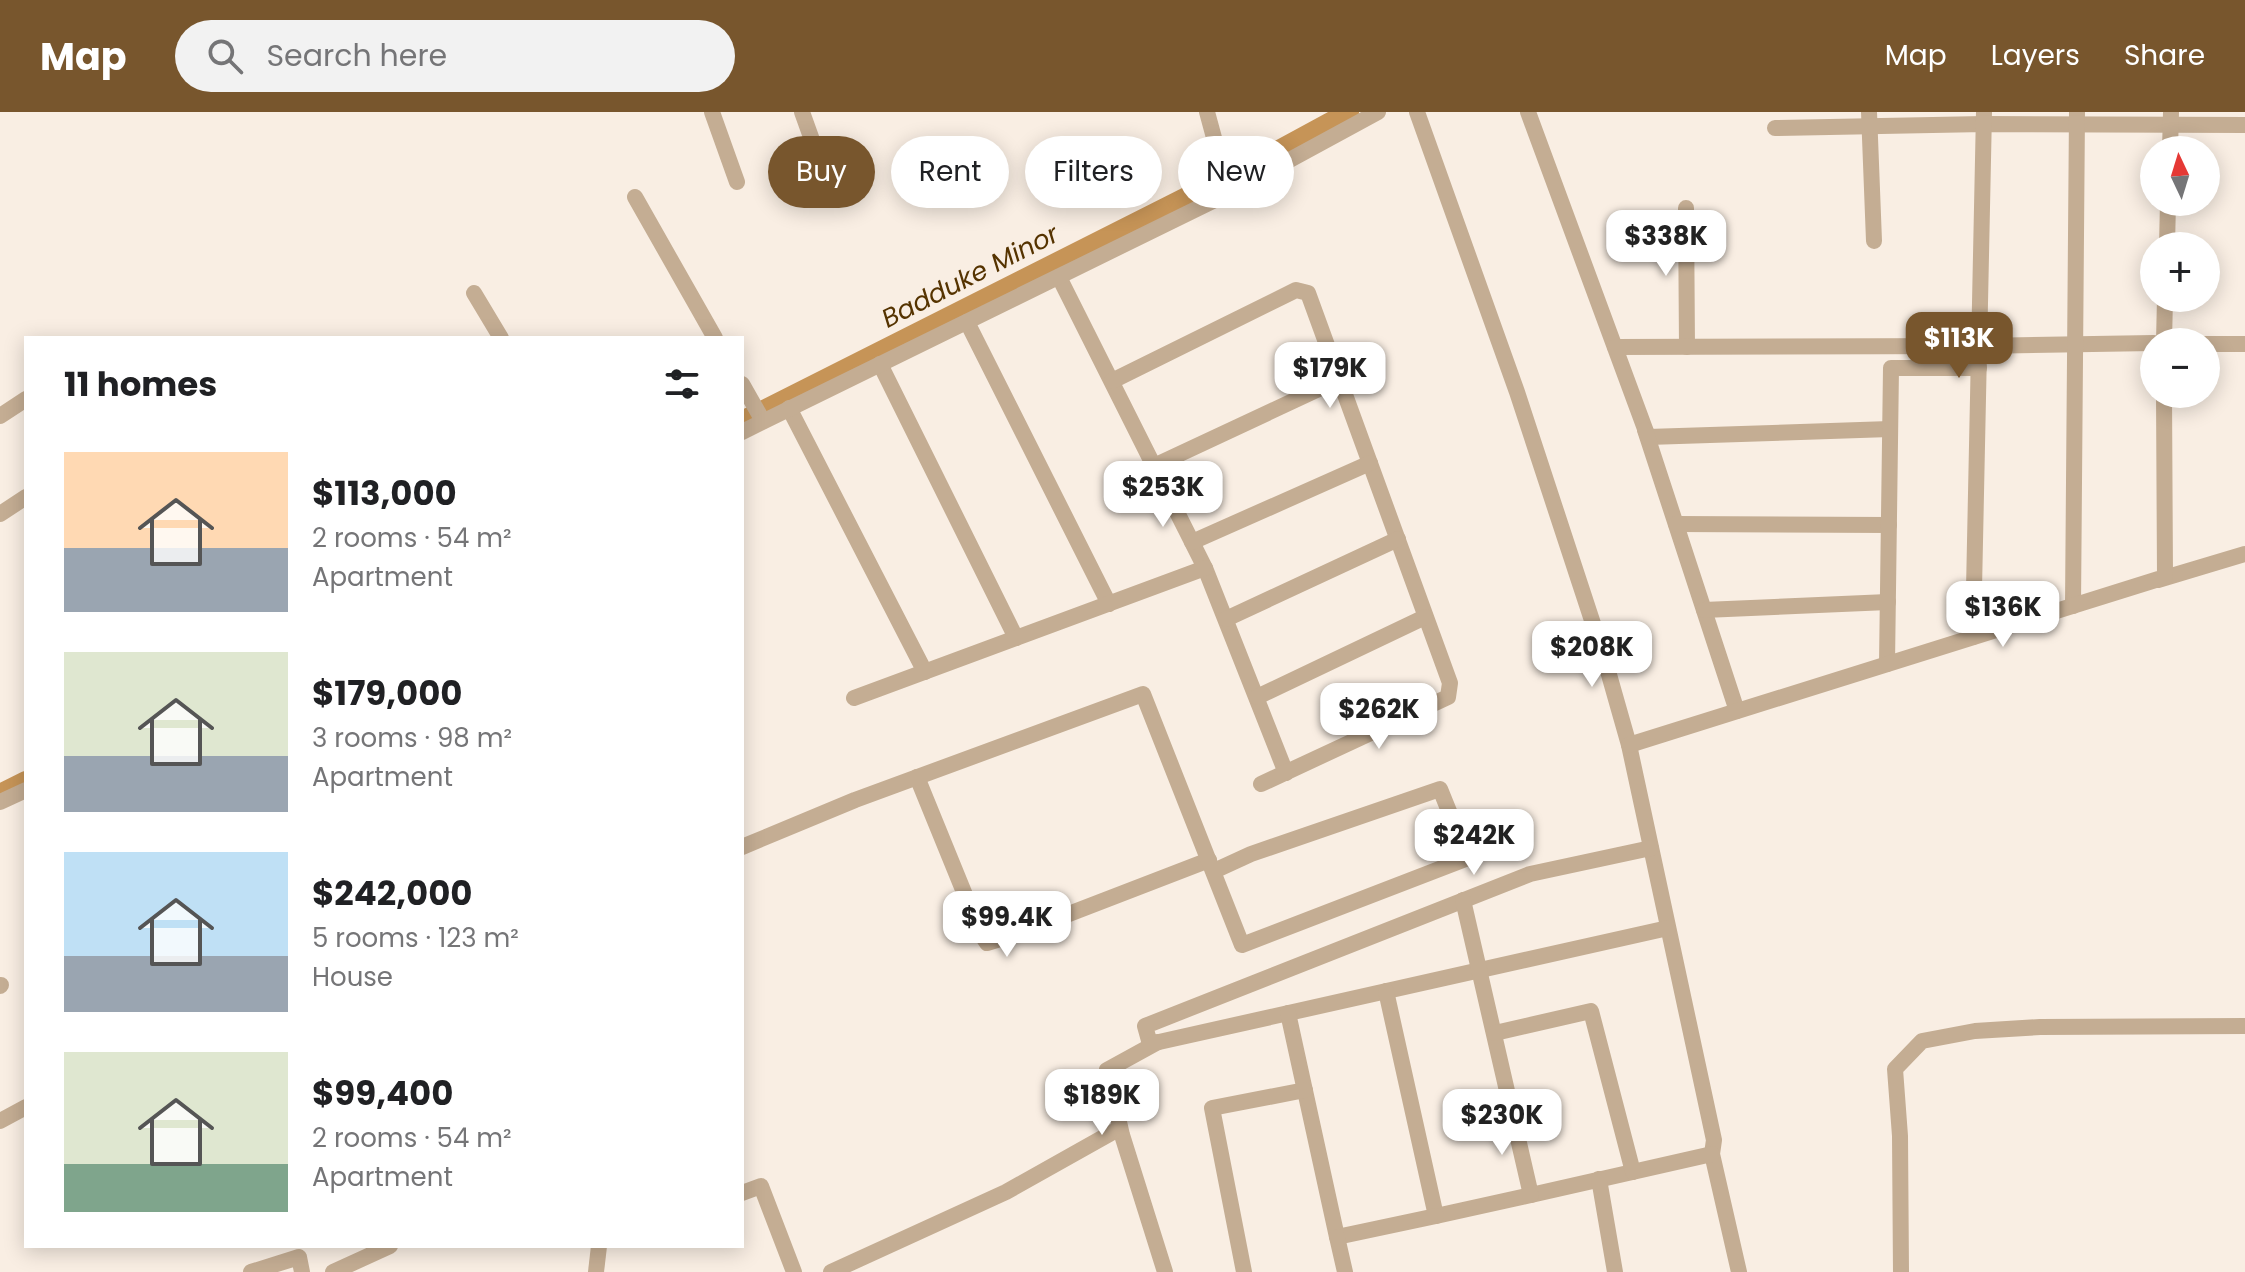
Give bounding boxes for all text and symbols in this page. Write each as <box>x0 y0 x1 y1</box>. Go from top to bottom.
search box <box>175 20 735 92</box>
text: Map <box>40 30 127 83</box>
icon: search <box>203 34 247 78</box>
text: Search here <box>267 34 447 77</box>
text: Map <box>1885 36 1947 75</box>
text: Layers <box>1991 36 2080 75</box>
text: Share <box>2124 36 2205 75</box>
chip: Buy <box>768 136 875 208</box>
chip: Rent <box>891 136 1009 208</box>
chip: Filters <box>1025 136 1162 208</box>
chip: New <box>1178 136 1294 208</box>
north arrow <box>2140 136 2220 216</box>
map controls <box>2140 136 2220 408</box>
pin: $338K <box>1610 210 1722 278</box>
water label: Badduke Minor <box>875 215 1066 336</box>
text: $338K <box>1624 218 1708 254</box>
button: + <box>2140 232 2220 312</box>
pin: $113K <box>1903 312 2015 380</box>
text: $113K <box>1924 320 1994 356</box>
button: − <box>2140 328 2220 408</box>
pin: $179K <box>1274 342 1386 410</box>
text: $179K <box>1293 350 1367 386</box>
text: 11 homes <box>64 360 217 408</box>
icon: filters <box>660 362 704 406</box>
pin: $253K <box>1107 461 1219 529</box>
text: $113,000 <box>312 469 457 517</box>
text: $253K <box>1122 469 1204 505</box>
icon: home <box>128 484 224 580</box>
text: 2 rooms · 54 m² <box>312 520 512 556</box>
text: Apartment <box>312 559 453 595</box>
pin: $136K <box>1947 581 2059 649</box>
text: $136K <box>1964 589 2042 625</box>
pin: $208K <box>1536 621 1648 689</box>
text: $208K <box>1550 629 1634 665</box>
text: $179,000 <box>312 669 463 717</box>
pin: $262K <box>1323 683 1435 751</box>
icon: home <box>128 684 224 780</box>
text: $262K <box>1338 691 1420 727</box>
text: 3 rooms · 98 m² <box>312 720 512 756</box>
text: Apartment <box>312 759 453 795</box>
pin: $242K <box>1418 809 1530 877</box>
text: $242K <box>1433 817 1515 853</box>
text: $242,000 <box>312 869 472 917</box>
icon: home <box>128 884 224 980</box>
pin: $99.4K <box>942 891 1072 959</box>
text: $99.4K <box>961 899 1053 935</box>
text: 5 rooms · 123 m² <box>312 920 519 956</box>
text: House <box>312 959 393 995</box>
text: $99,400 <box>312 1069 453 1117</box>
pin: $189K <box>1046 1069 1158 1137</box>
text: $189K <box>1063 1077 1141 1113</box>
icon: home <box>128 1084 224 1180</box>
pin: $230K <box>1446 1089 1558 1157</box>
text: $230K <box>1461 1097 1543 1133</box>
text: 2 rooms · 54 m² <box>312 1120 512 1156</box>
text: Apartment <box>312 1159 453 1195</box>

